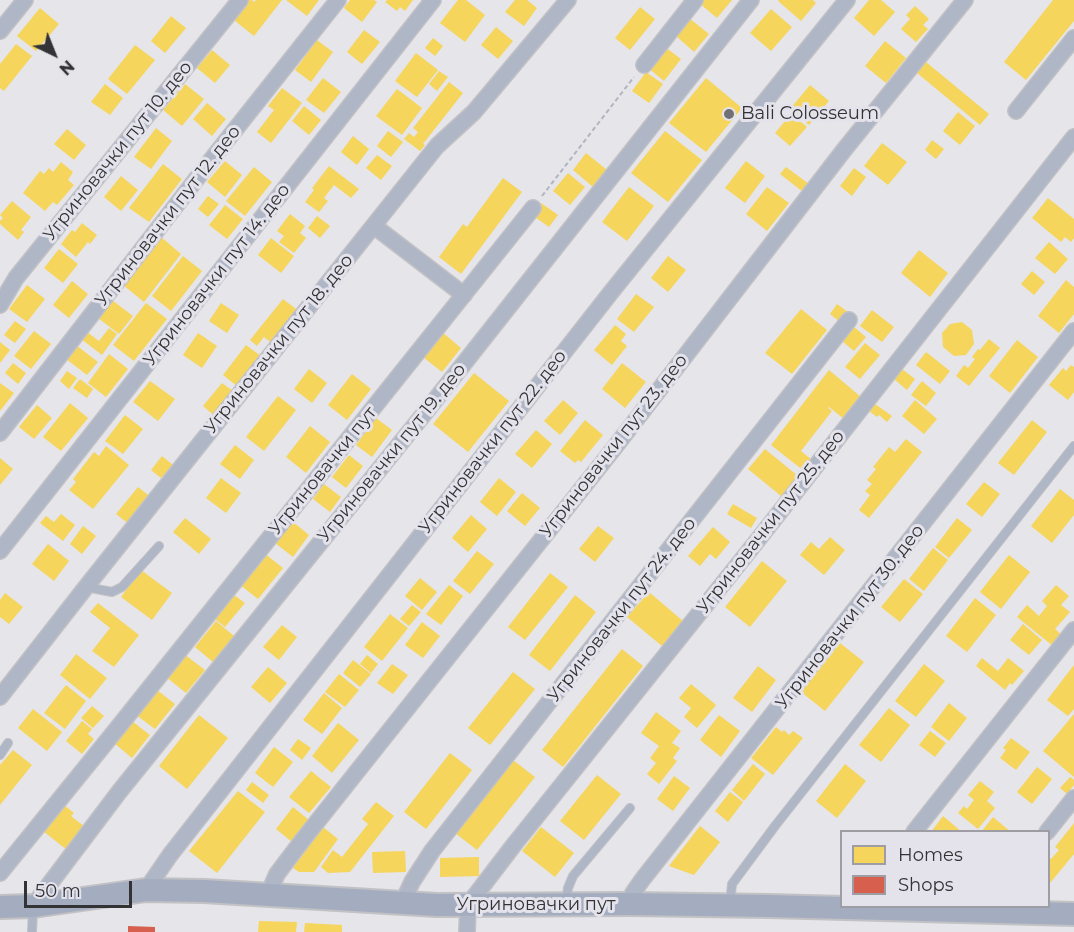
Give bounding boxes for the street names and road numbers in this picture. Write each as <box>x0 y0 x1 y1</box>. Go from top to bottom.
street label: Угриновачки пут 10. део <box>39 57 197 245</box>
street label: Угриновачки пут 12. део <box>91 121 245 311</box>
street label: Угриновачки пут 14. део <box>139 180 295 370</box>
street label: Угриновачки пут 18. део <box>200 250 358 438</box>
street label: Угриновачки пут 22. део <box>415 346 571 538</box>
street label: Угриновачки пут 23. део <box>536 350 692 542</box>
street label: Угриновачки пут 19. део <box>313 359 471 547</box>
street label: Угриновачки пут <box>265 402 381 540</box>
street label: Угриновачки пут 25. део <box>693 426 849 618</box>
street label: Угриновачки пут 24. део <box>543 513 701 707</box>
street label: Угриновачки пут 30. део <box>771 520 929 714</box>
street label: Угриновачки пут <box>457 894 615 916</box>

